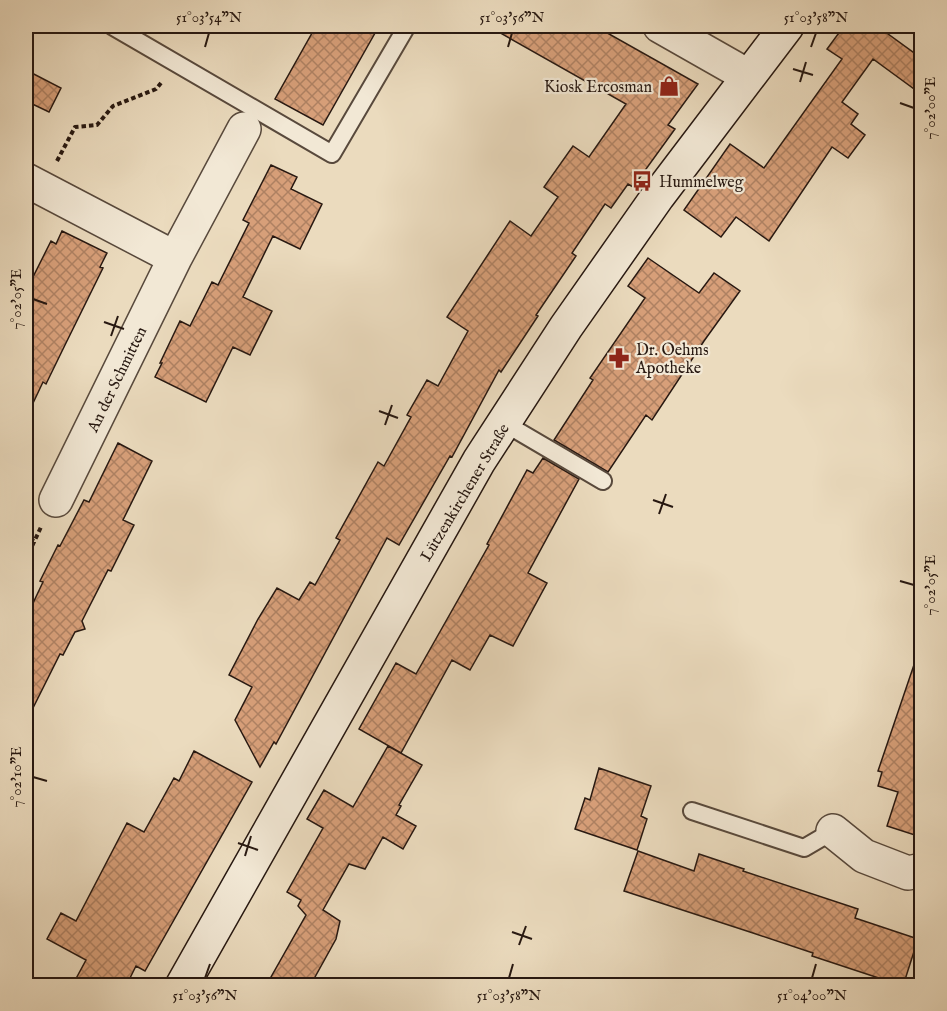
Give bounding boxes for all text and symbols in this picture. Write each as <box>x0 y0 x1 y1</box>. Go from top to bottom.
text: 51°03'54"N <box>176 8 242 27</box>
text: 51°03'56"N <box>479 8 545 27</box>
text: 51°03'58"N <box>784 8 848 27</box>
shop icon: Kiosk Ercosman <box>657 74 681 98</box>
text: 7°02'00"E <box>921 77 940 139</box>
place label: Kiosk Ercosman <box>544 78 652 98</box>
bus stop icon: Hummelweg <box>630 169 654 193</box>
place label: Hummelweg <box>659 173 744 193</box>
text: 7°02'05"E <box>7 269 26 329</box>
street label: An der Schmitten <box>83 323 152 437</box>
place label: Dr. Oehms Apotheke <box>635 341 709 379</box>
pharmacy icon: Dr. Oehms Apotheke <box>607 346 631 370</box>
street label: Lützenkirchener Straße <box>417 421 515 566</box>
text: 7°02'05"E <box>921 555 940 615</box>
text: 7°02'10"E <box>7 746 26 808</box>
text: 51°03'56"N <box>172 986 238 1005</box>
text: 51°03'58"N <box>477 986 541 1005</box>
text: 51°04'00"N <box>777 986 847 1005</box>

